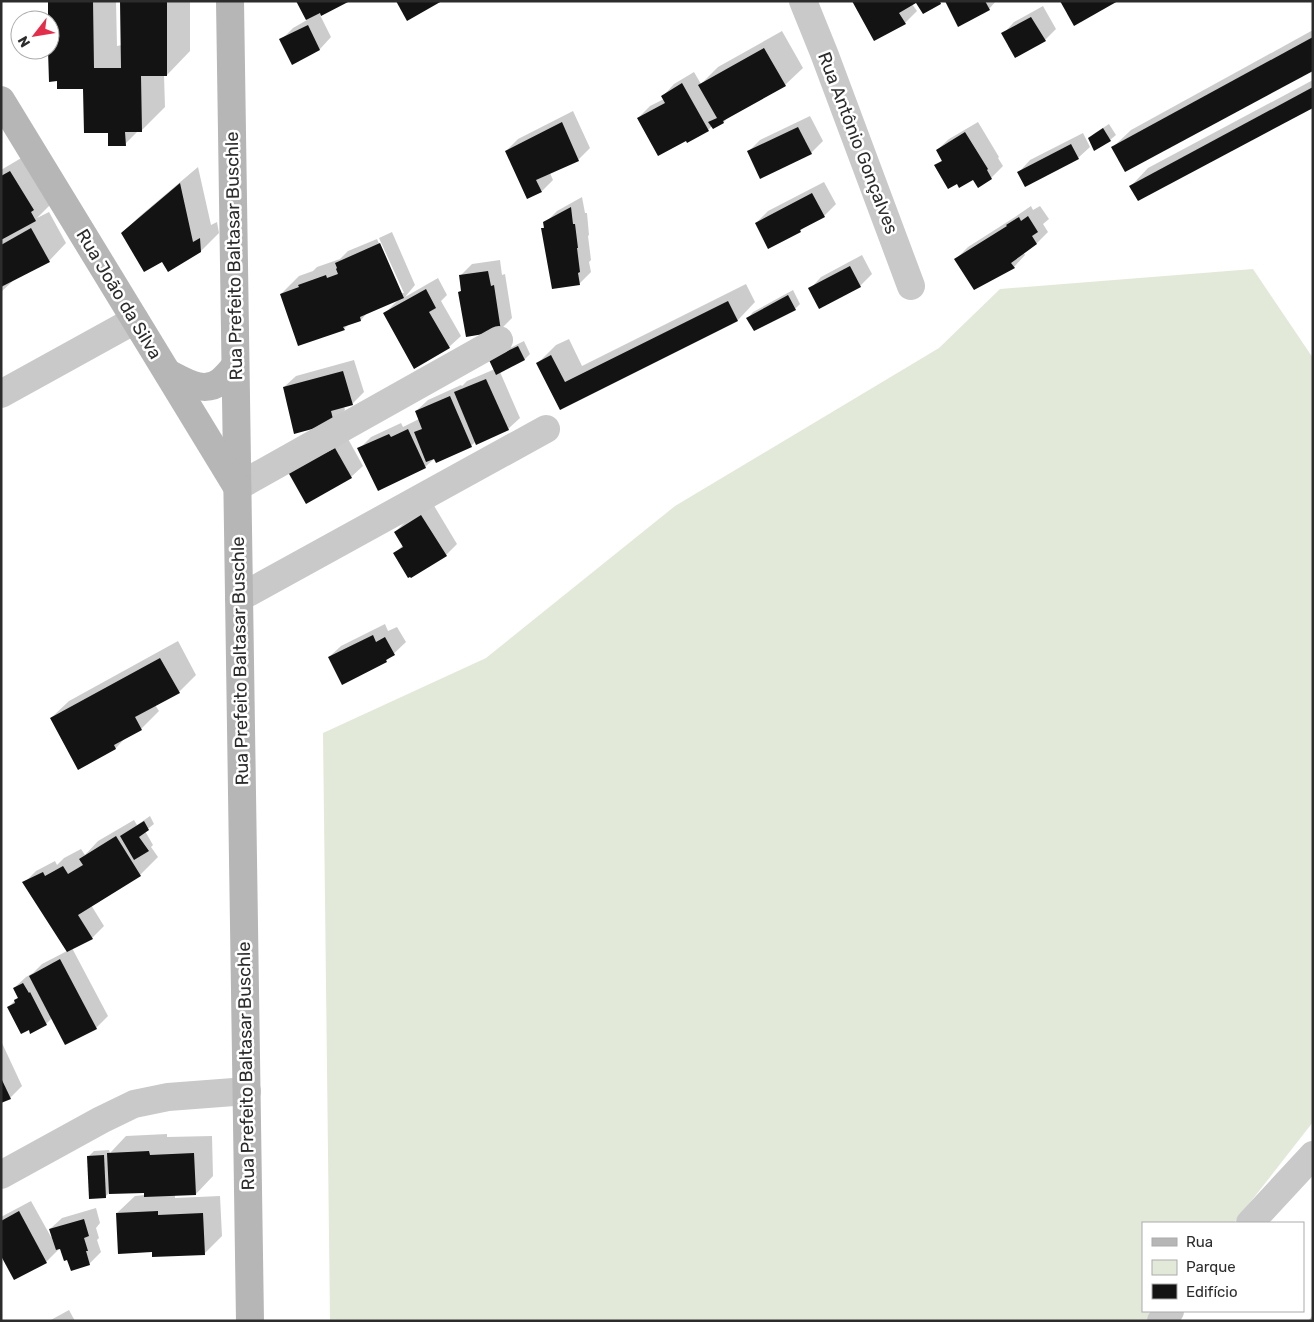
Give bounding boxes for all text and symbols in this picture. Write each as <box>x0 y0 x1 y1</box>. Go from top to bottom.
north arrow <box>10 10 60 60</box>
text: N <box>14 33 34 50</box>
street label: Rua Antônio Gonçalves <box>813 49 903 237</box>
street label: Rua Prefeito Baltasar Buschle <box>221 131 247 381</box>
street label: Rua João da Silva <box>71 225 167 363</box>
street label: Rua Prefeito Baltasar Buschle <box>227 536 253 786</box>
street label: Rua Prefeito Baltasar Buschle <box>233 941 259 1191</box>
legend <box>1142 1222 1304 1312</box>
text: Rua <box>1186 1233 1213 1251</box>
text: Parque <box>1186 1258 1236 1276</box>
text: Edifício <box>1186 1283 1238 1301</box>

